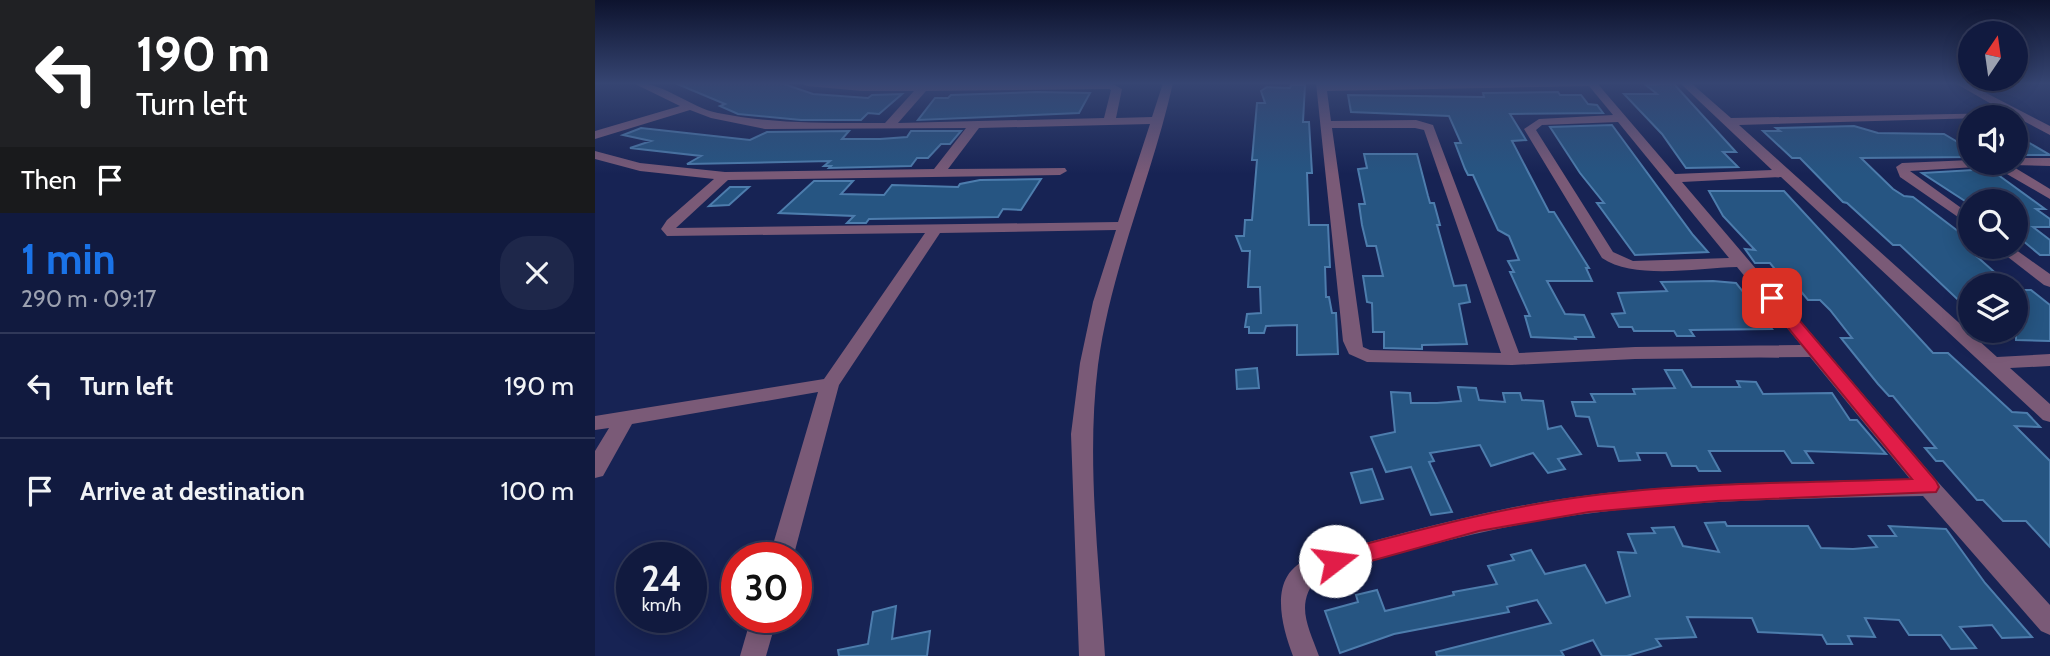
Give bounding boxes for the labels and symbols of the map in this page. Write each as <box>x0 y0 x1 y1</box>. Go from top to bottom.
north arrow <box>1958 21 2028 91</box>
pin <box>1742 268 1802 328</box>
position arrow <box>1298 524 1372 598</box>
speed limit sign: 30 <box>721 542 812 633</box>

